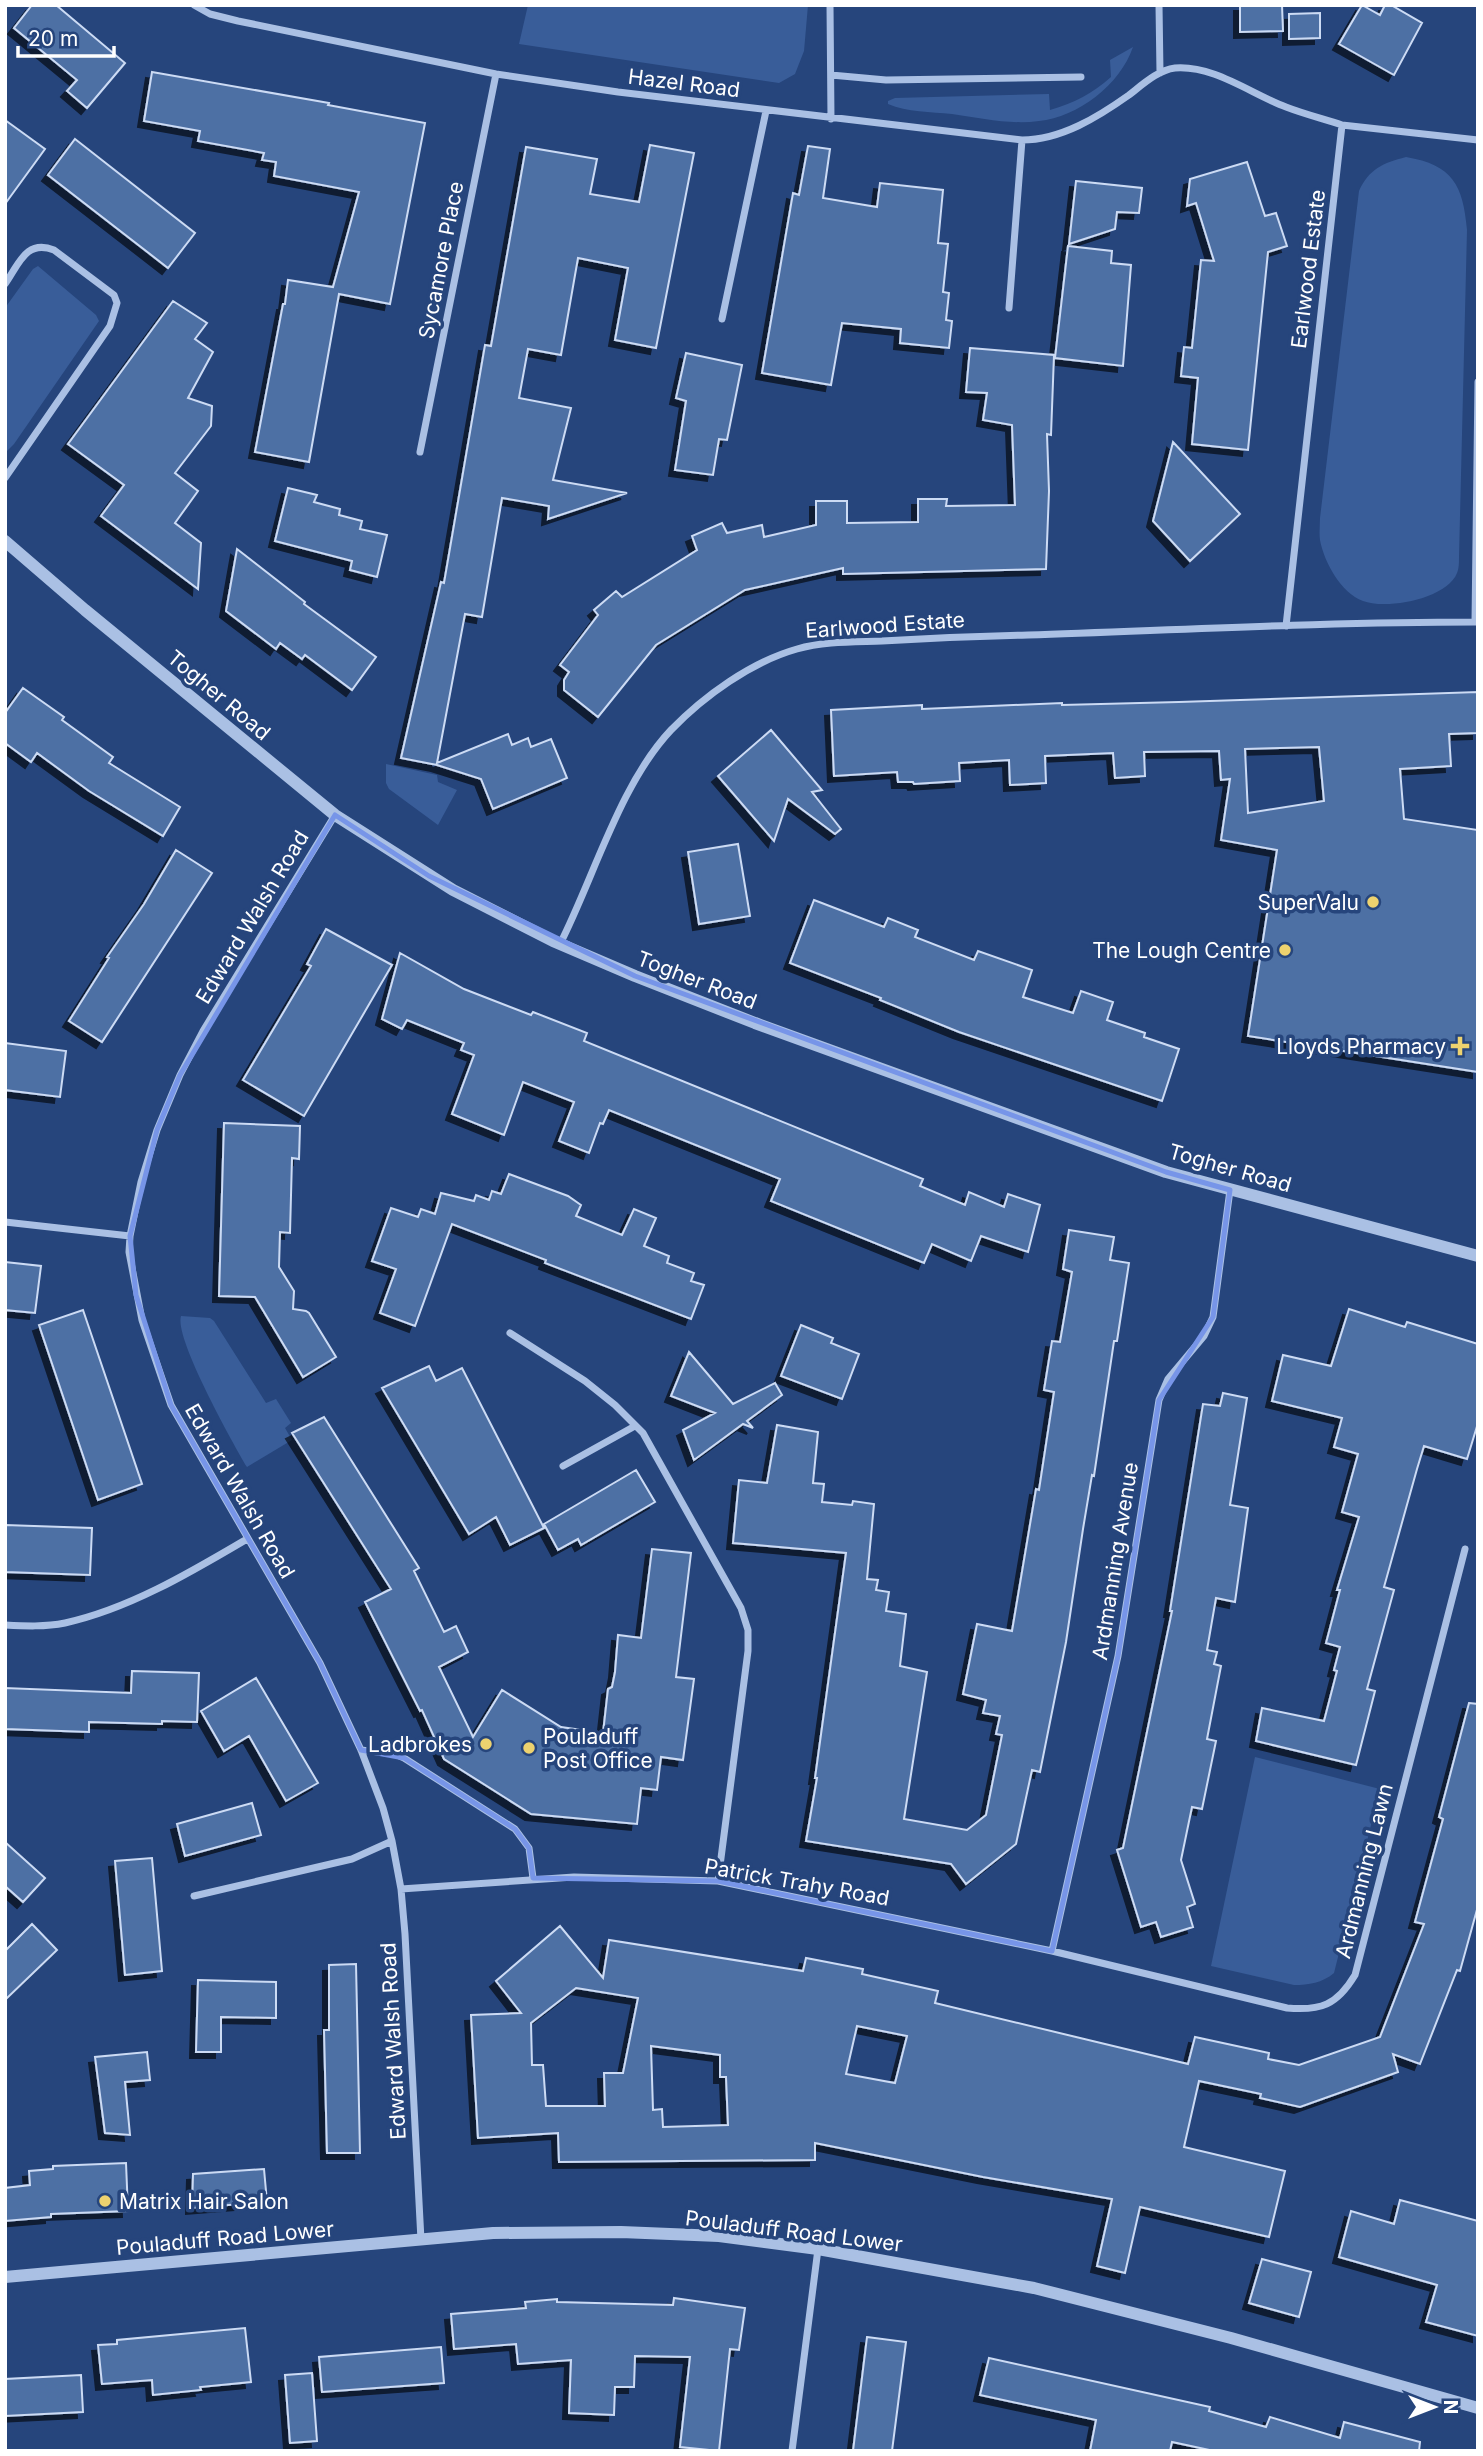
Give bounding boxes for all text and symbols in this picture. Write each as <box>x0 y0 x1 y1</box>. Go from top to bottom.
scale bar <box>18 14 114 58</box>
text: 20 m <box>28 26 78 51</box>
street label: Hazel Road <box>627 64 741 102</box>
street label: Sycamore Place <box>413 179 469 341</box>
street label: Earlwood Estate <box>1286 188 1330 350</box>
street label: Earlwood Estate <box>804 607 966 643</box>
street label: Togher Road <box>163 645 275 745</box>
street label: Edward Walsh Road <box>190 826 314 1008</box>
place label: SuperValu <box>1257 890 1359 915</box>
marker: SuperValu <box>1365 894 1381 910</box>
place label: The Lough Centre <box>1092 938 1271 963</box>
marker: The Lough Centre <box>1277 942 1293 958</box>
street label: Togher Road <box>633 946 761 1014</box>
place label: Lloyds Pharmacy <box>1276 1034 1446 1059</box>
marker: Lloyds Pharmacy <box>1452 1038 1468 1054</box>
street label: Togher Road <box>1166 1139 1294 1197</box>
street label: Edward Walsh Road <box>180 1399 300 1583</box>
street label: Ardmanning Avenue <box>1087 1460 1143 1662</box>
place label: Pouladuff Post Office <box>543 1724 653 1773</box>
place label: Ladbrokes <box>368 1732 472 1757</box>
marker: Ladbrokes <box>478 1736 494 1752</box>
marker: Pouladuff Post Office <box>521 1740 537 1756</box>
street label: Ardmanning Lawn <box>1330 1781 1398 1961</box>
street label: Patrick Trahy Road <box>703 1853 891 1911</box>
street label: Edward Walsh Road <box>375 1942 411 2140</box>
place label: Matrix Hair Salon <box>119 2189 289 2214</box>
marker: Matrix Hair Salon <box>97 2193 113 2209</box>
street label: Pouladuff Road Lower <box>684 2205 904 2257</box>
street label: Pouladuff Road Lower <box>115 2216 335 2260</box>
north arrow <box>1399 2372 1469 2442</box>
text: N <box>1439 2400 1462 2414</box>

